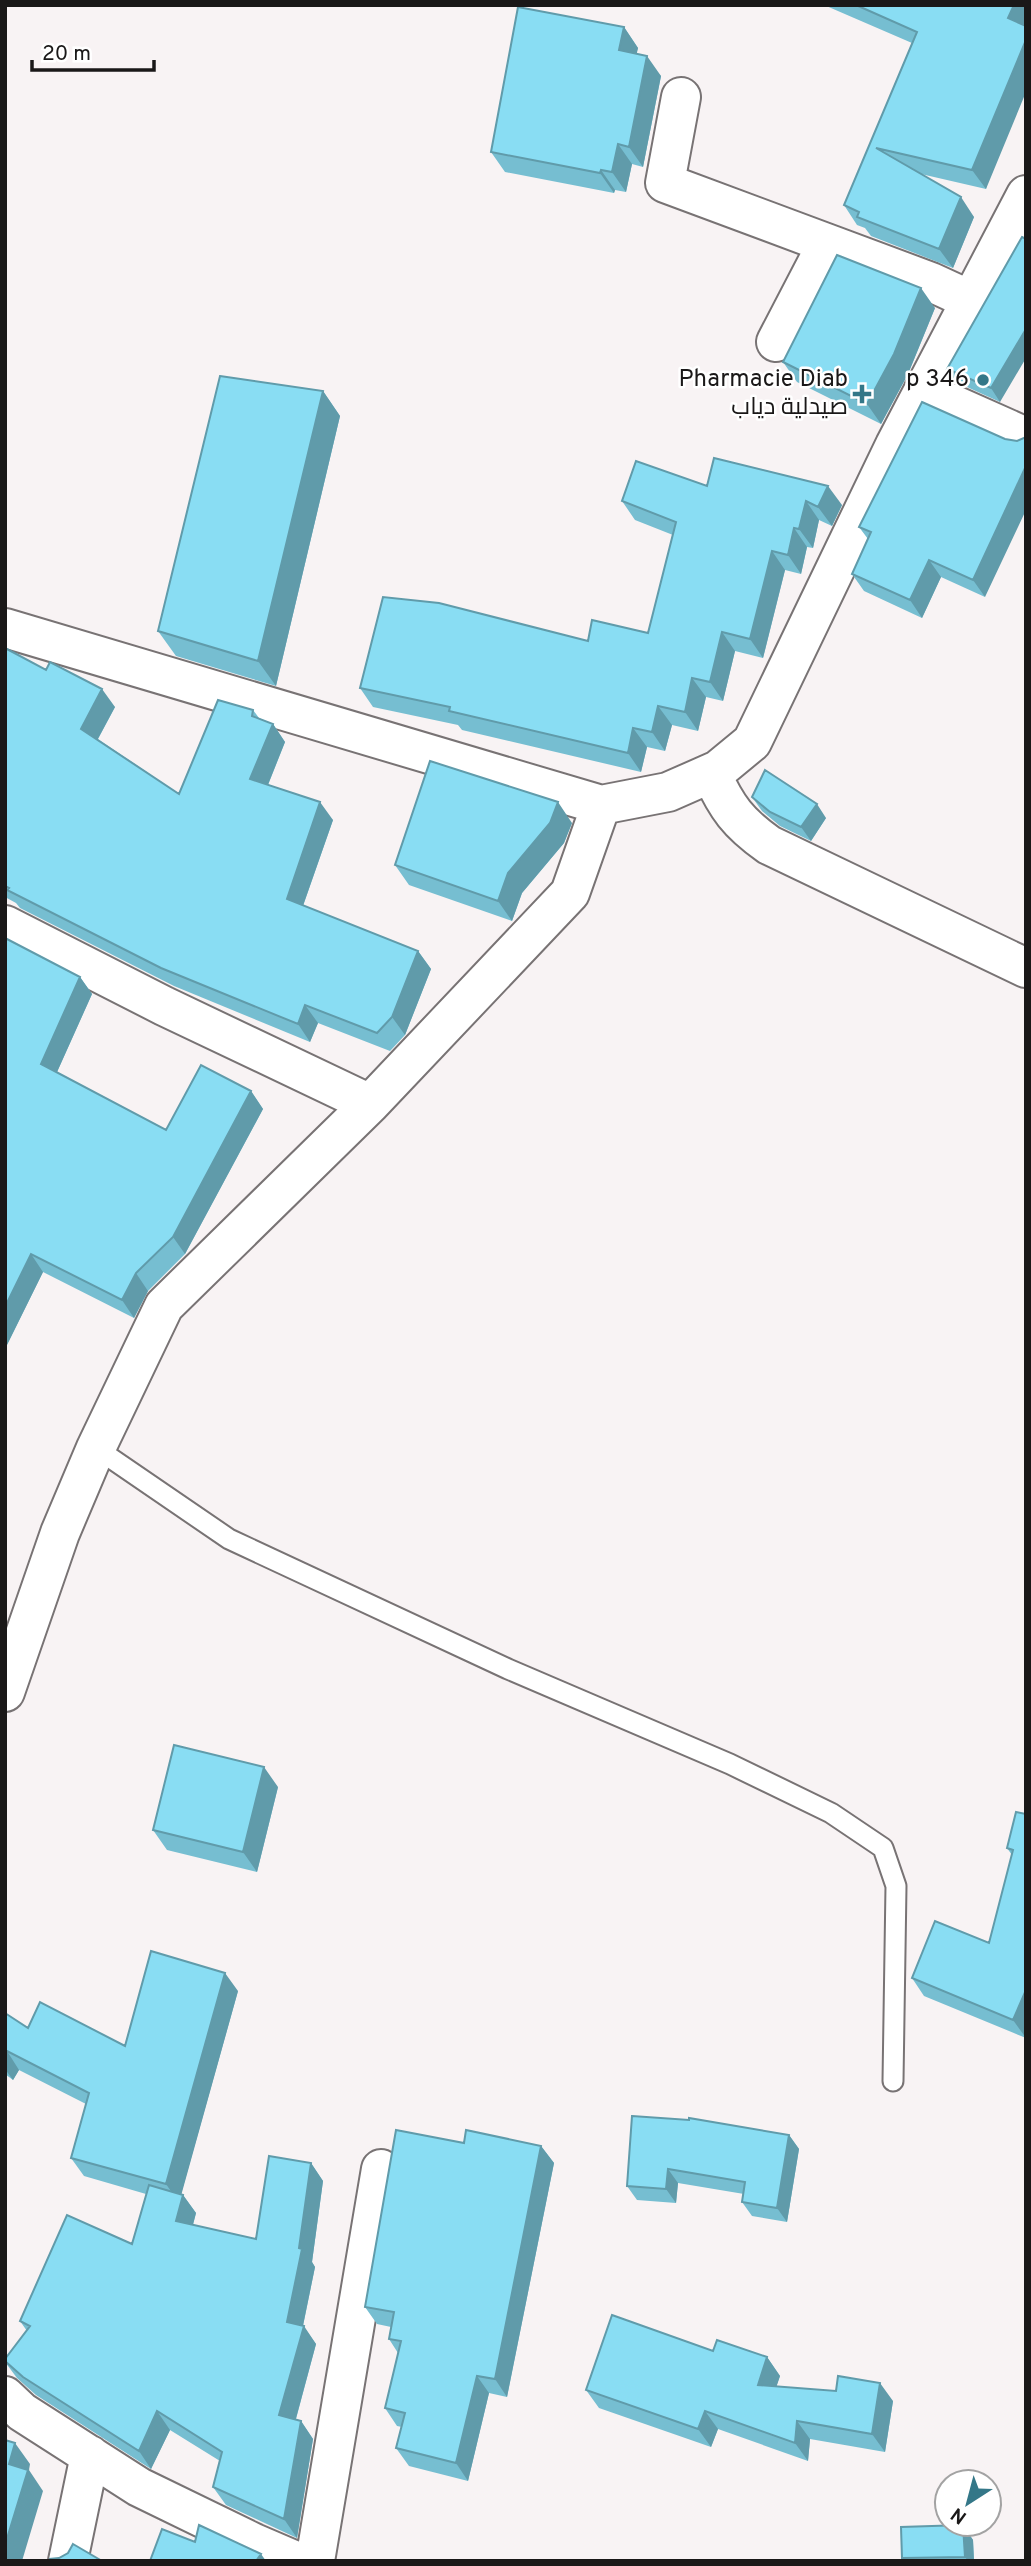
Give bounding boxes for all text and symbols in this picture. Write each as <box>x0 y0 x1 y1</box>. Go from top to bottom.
scale bar <box>32 28 154 72</box>
text: 20 m <box>42 41 91 68</box>
place label: Pharmacie Diab صيدلية دياب <box>678 365 848 423</box>
place label: p 346 <box>906 365 969 395</box>
marker: p 346 <box>975 372 991 388</box>
marker: Pharmacie Diab صيدلية دياب <box>854 386 870 402</box>
north arrow <box>933 2468 1003 2538</box>
text: N <box>947 2501 972 2529</box>

